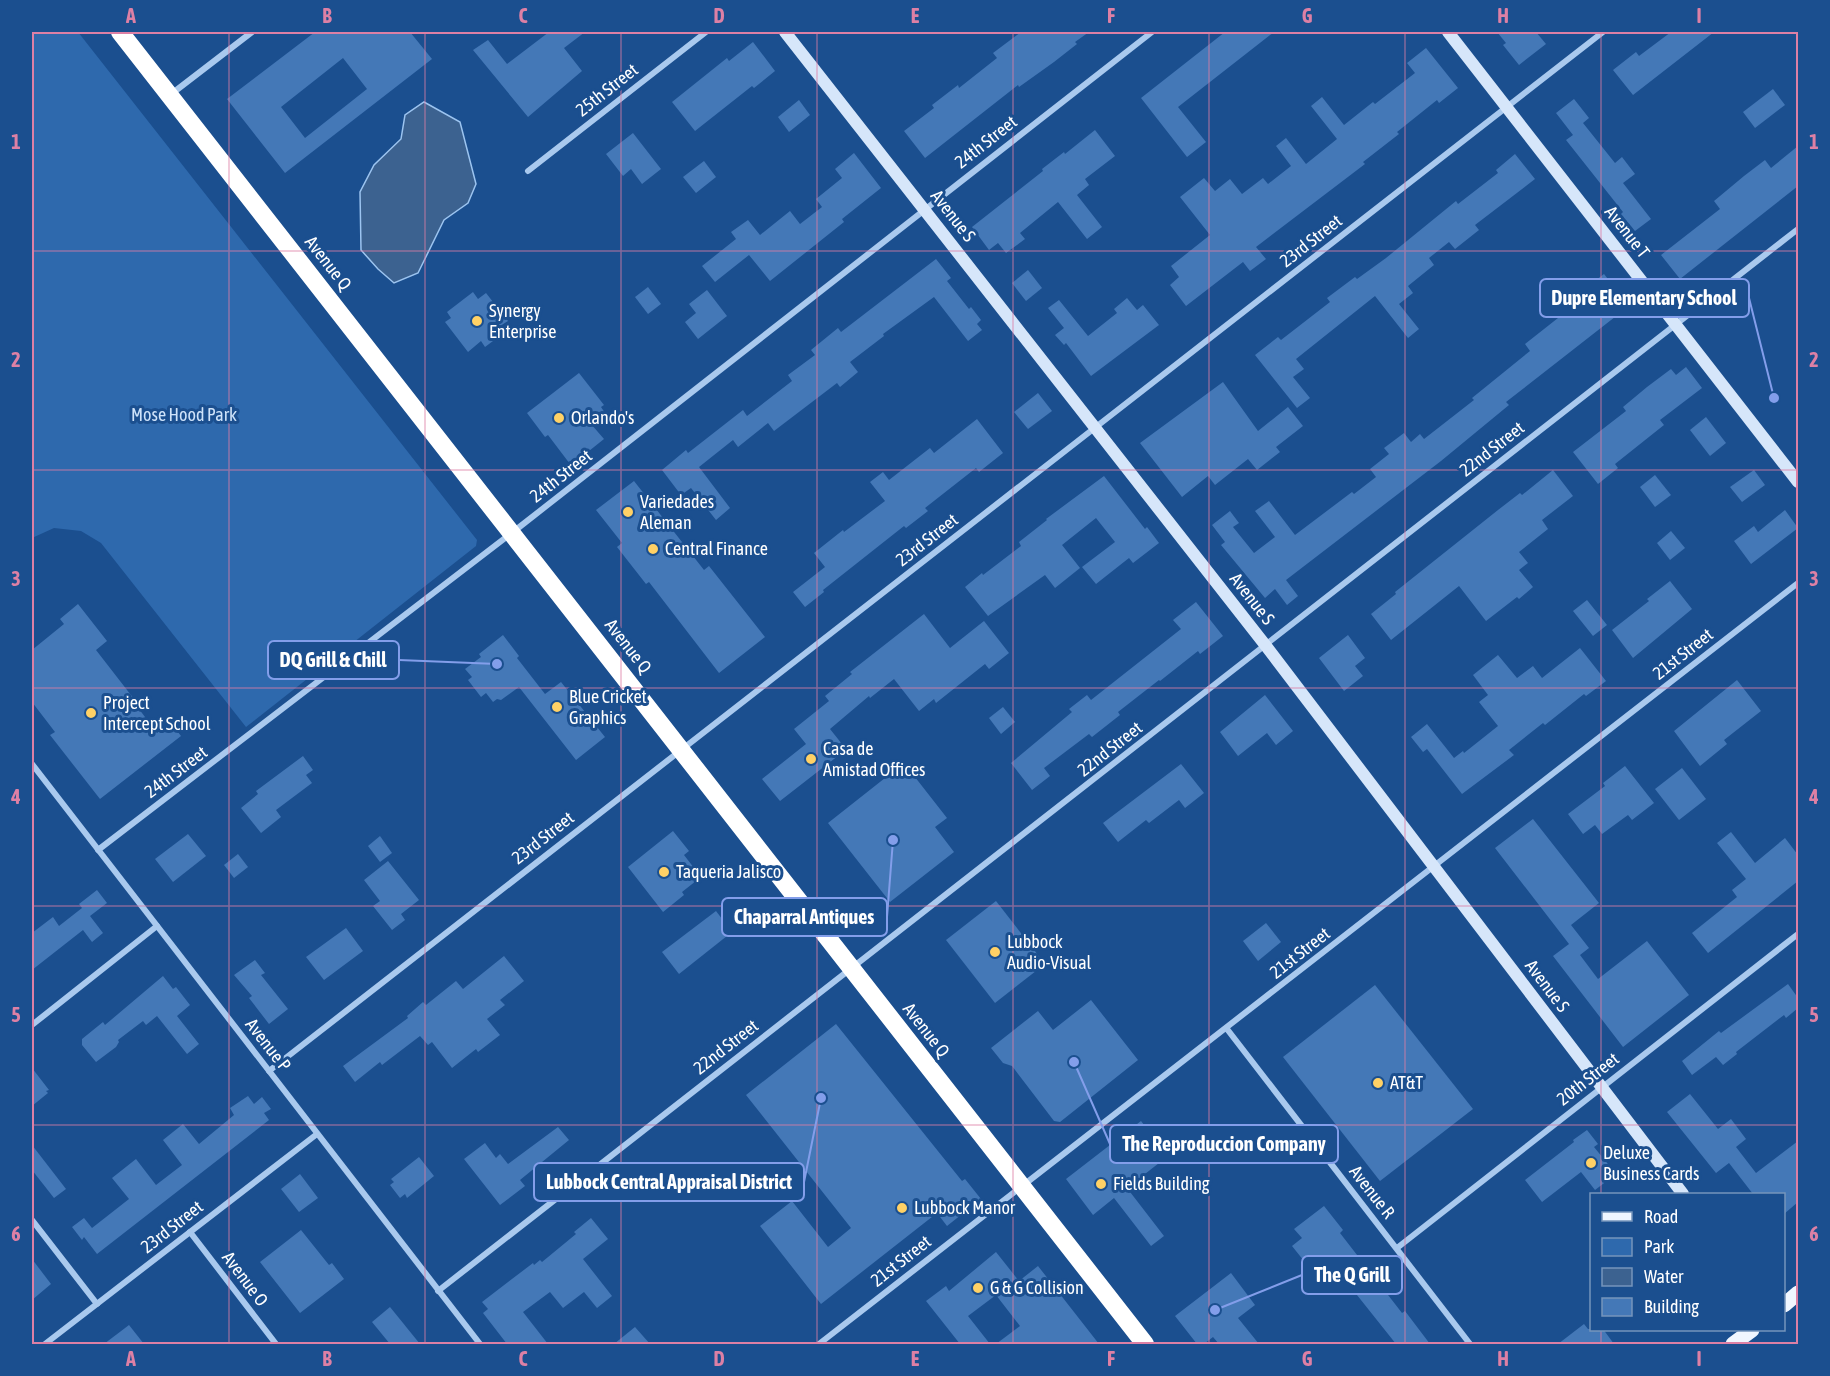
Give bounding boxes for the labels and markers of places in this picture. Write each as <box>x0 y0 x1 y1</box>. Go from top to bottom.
callout: Dupre Elementary School <box>1540 279 1749 317</box>
place label: Synergy Enterprise <box>489 300 556 342</box>
marker: Synergy Enterprise <box>470 314 484 328</box>
place label: Orlando's <box>571 407 634 428</box>
marker: Orlando's <box>552 411 566 425</box>
place label: Variedades Aleman <box>640 491 714 533</box>
marker: Variedades Aleman <box>621 505 635 519</box>
place label: Central Finance <box>665 538 768 559</box>
marker: Central Finance <box>646 542 660 556</box>
callout: DQ Grill & Chill <box>268 641 399 679</box>
place label: Blue Cricket Graphics <box>569 686 647 728</box>
place label: Project Intercept School <box>103 692 211 734</box>
marker: Blue Cricket Graphics <box>550 700 564 714</box>
marker: Project Intercept School <box>84 706 98 720</box>
place label: Casa de Amistad Offices <box>823 738 925 780</box>
marker: Casa de Amistad Offices <box>804 752 818 766</box>
place label: Taqueria Jalisco <box>676 861 781 882</box>
marker: Taqueria Jalisco <box>657 865 671 879</box>
callout: Chaparral Antiques <box>722 898 887 936</box>
place label: Lubbock Audio-Visual <box>1007 931 1092 973</box>
marker: Lubbock Audio-Visual <box>988 945 1002 959</box>
place label: AT&T <box>1390 1072 1423 1093</box>
marker: AT&T <box>1371 1076 1385 1090</box>
callout: The Reproduccion Company <box>1110 1125 1338 1163</box>
place label: Deluxe Business Cards <box>1603 1142 1699 1184</box>
marker: Deluxe Business Cards <box>1584 1156 1598 1170</box>
callout: Lubbock Central Appraisal District <box>534 1163 804 1201</box>
place label: Fields Building <box>1113 1173 1210 1194</box>
marker: Fields Building <box>1094 1177 1108 1191</box>
place label: Lubbock Manor <box>914 1197 1016 1218</box>
marker: Lubbock Manor <box>895 1201 909 1215</box>
callout: The Q Grill <box>1302 1256 1402 1294</box>
place label: G & G Collision <box>990 1277 1084 1298</box>
marker: G & G Collision <box>971 1281 985 1295</box>

